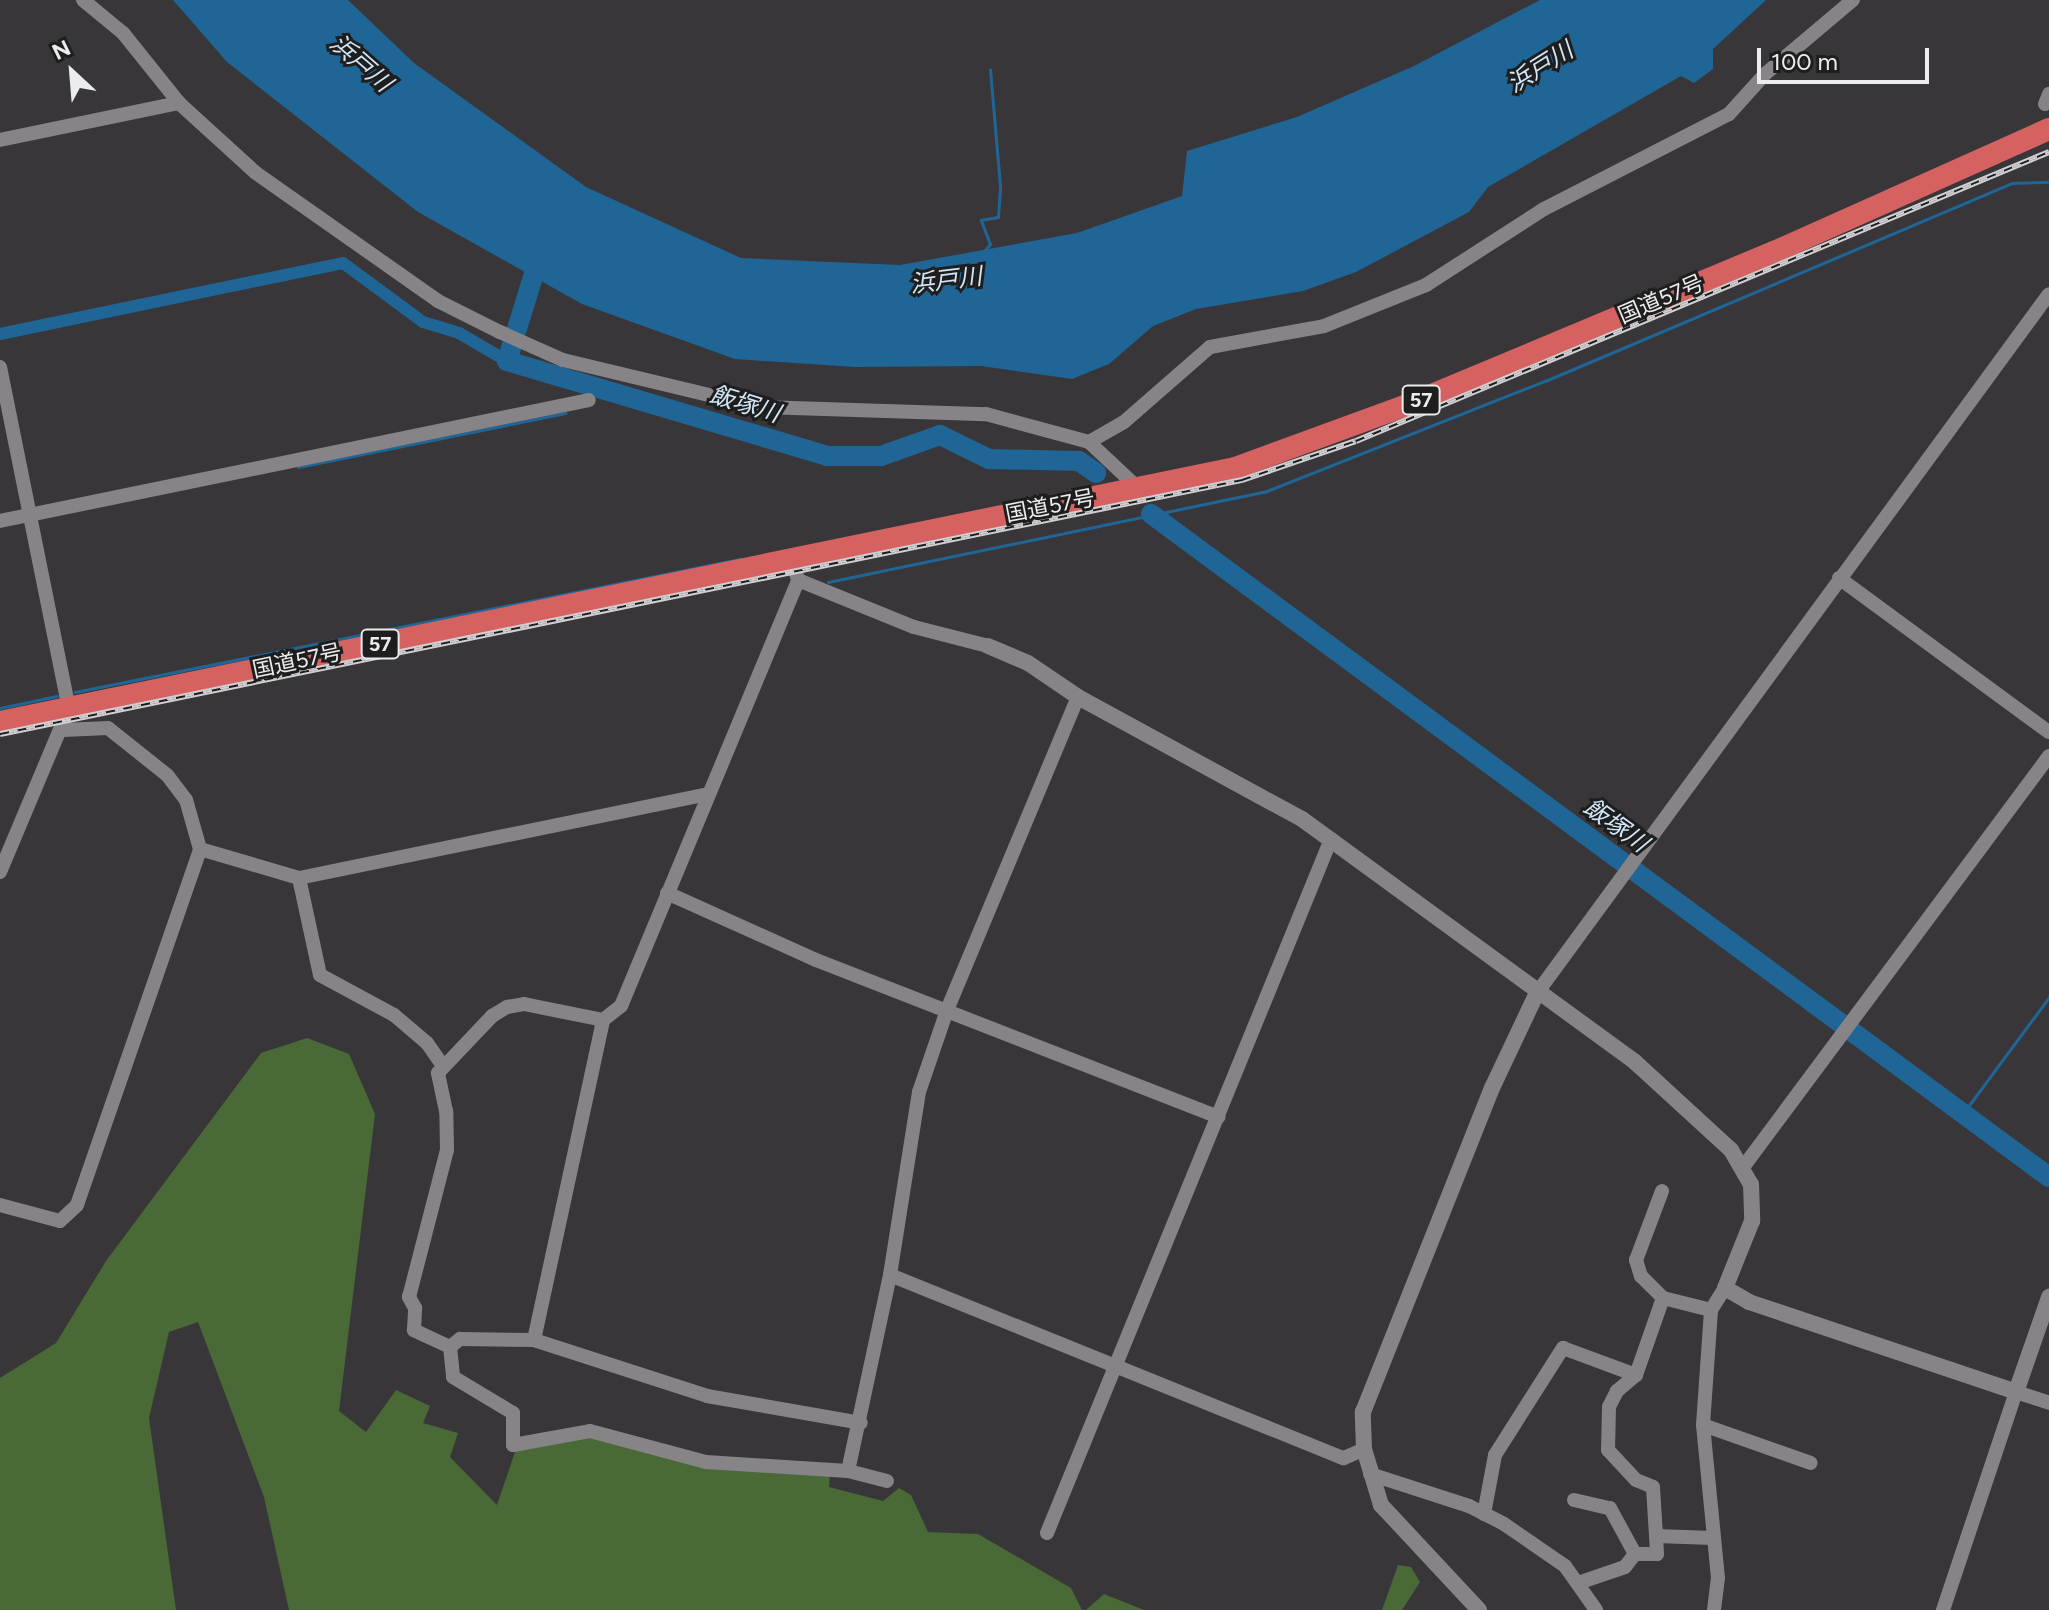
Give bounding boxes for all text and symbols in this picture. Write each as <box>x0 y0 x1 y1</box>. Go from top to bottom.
water label: 浜戸川 <box>324 29 398 97</box>
north arrow <box>32 32 112 112</box>
scale bar <box>1761 32 1933 82</box>
text: N <box>48 34 75 66</box>
water label: 浜戸川 <box>1502 36 1578 98</box>
text: 100 m <box>1771 47 1838 76</box>
water label: 浜戸川 <box>909 261 983 299</box>
street label: 国道57号 <box>1614 269 1708 329</box>
water label: 飯塚川 <box>706 380 784 428</box>
road number: 57 <box>1401 384 1441 416</box>
street label: 国道57号 <box>1003 484 1097 528</box>
road number: 57 <box>360 628 400 660</box>
street label: 国道57号 <box>250 639 344 683</box>
water label: 飯塚川 <box>1578 792 1654 858</box>

